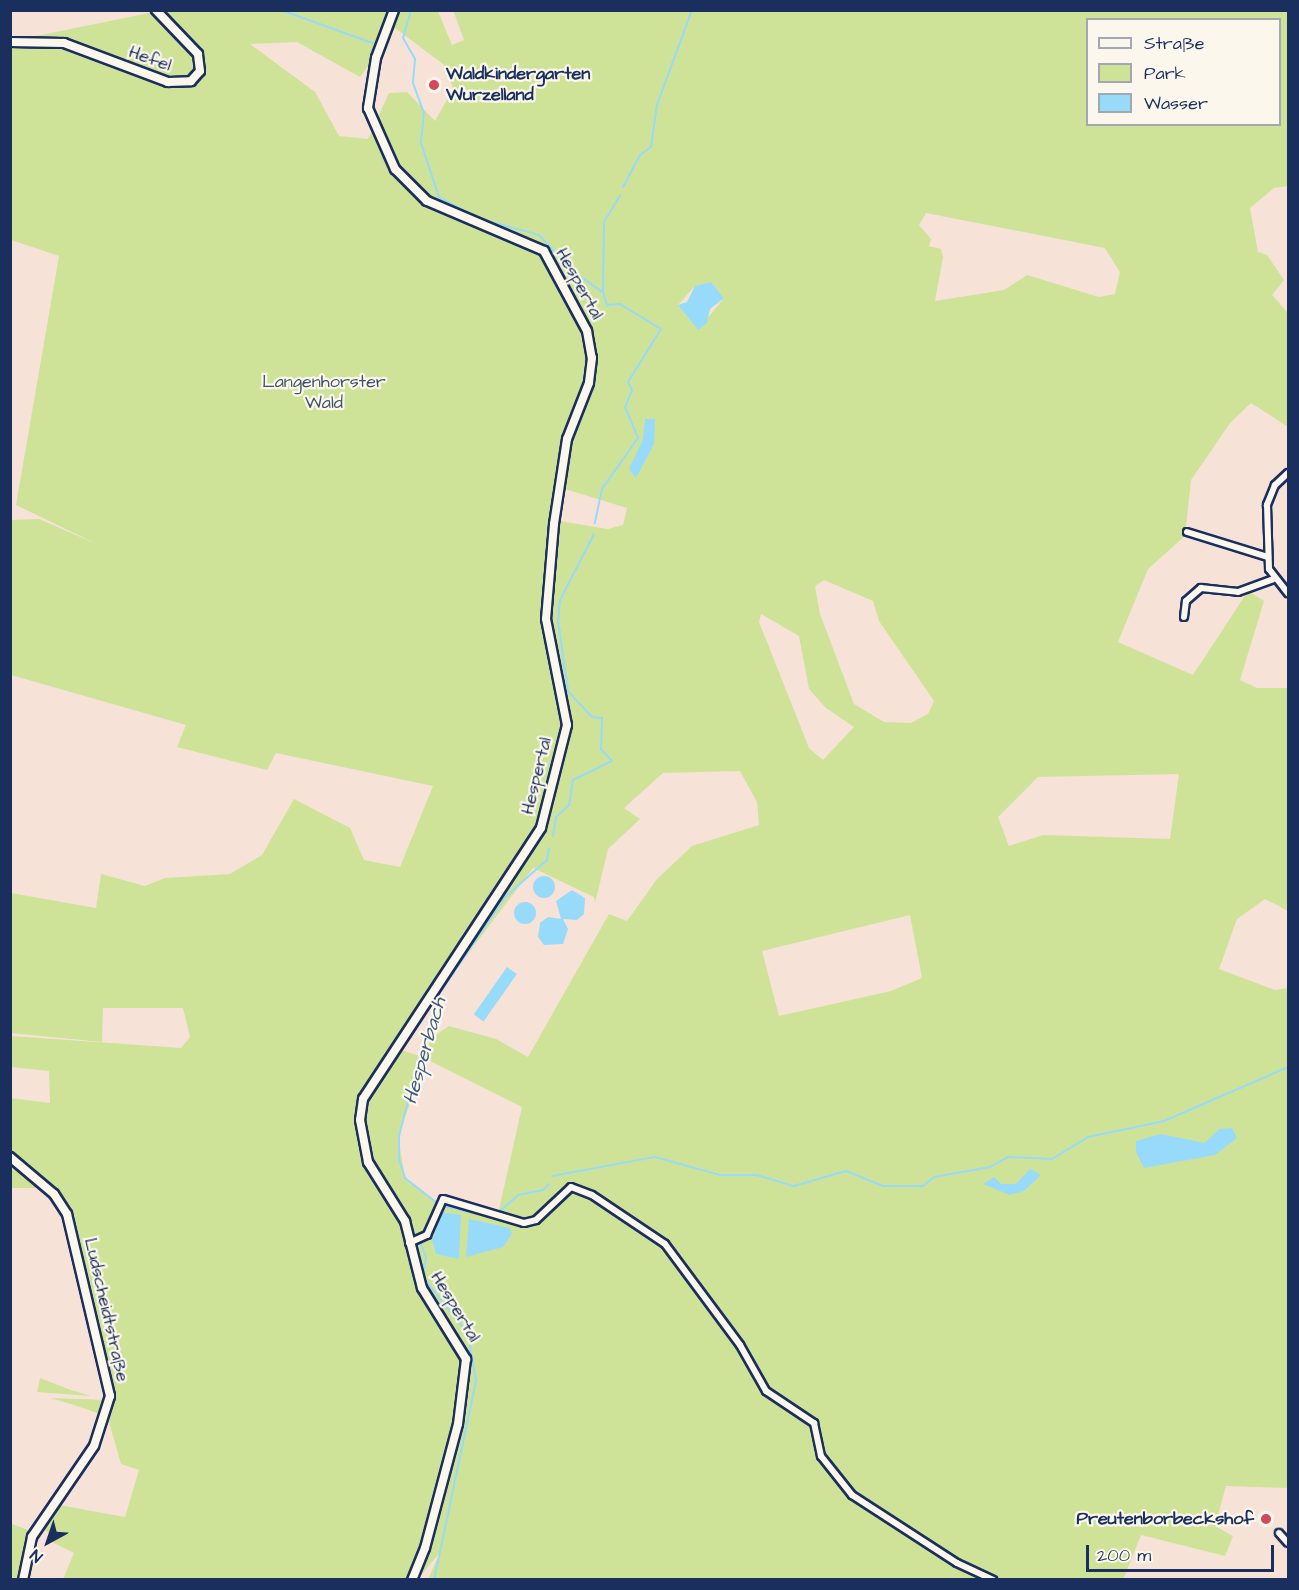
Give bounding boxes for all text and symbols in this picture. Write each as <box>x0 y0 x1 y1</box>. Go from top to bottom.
legend <box>1086 18 1281 126</box>
text: Straße <box>1144 31 1204 56</box>
street label: Hefel <box>126 41 174 77</box>
text: Park <box>1144 61 1186 86</box>
place label: Waldkindergarten Wurzelland <box>446 64 590 106</box>
marker: Waldkindergarten Wurzelland <box>427 78 441 92</box>
text: Wasser <box>1144 91 1208 116</box>
street label: Hespertal <box>550 244 608 324</box>
park label: Langenhorster Wald <box>262 372 386 415</box>
street label: Hespertal <box>517 735 557 817</box>
water label: Hesperbach <box>398 995 452 1107</box>
street label: Ludscheidtstraße <box>79 1236 133 1384</box>
street label: Hespertal <box>425 1268 485 1346</box>
place label: Preutenborbeckshof <box>1076 1508 1254 1530</box>
north arrow <box>18 1512 78 1572</box>
marker: Preutenborbeckshof <box>1259 1512 1273 1526</box>
scale bar <box>1089 1533 1276 1571</box>
text: 200 m <box>1097 1543 1151 1568</box>
text: N <box>26 1544 47 1567</box>

